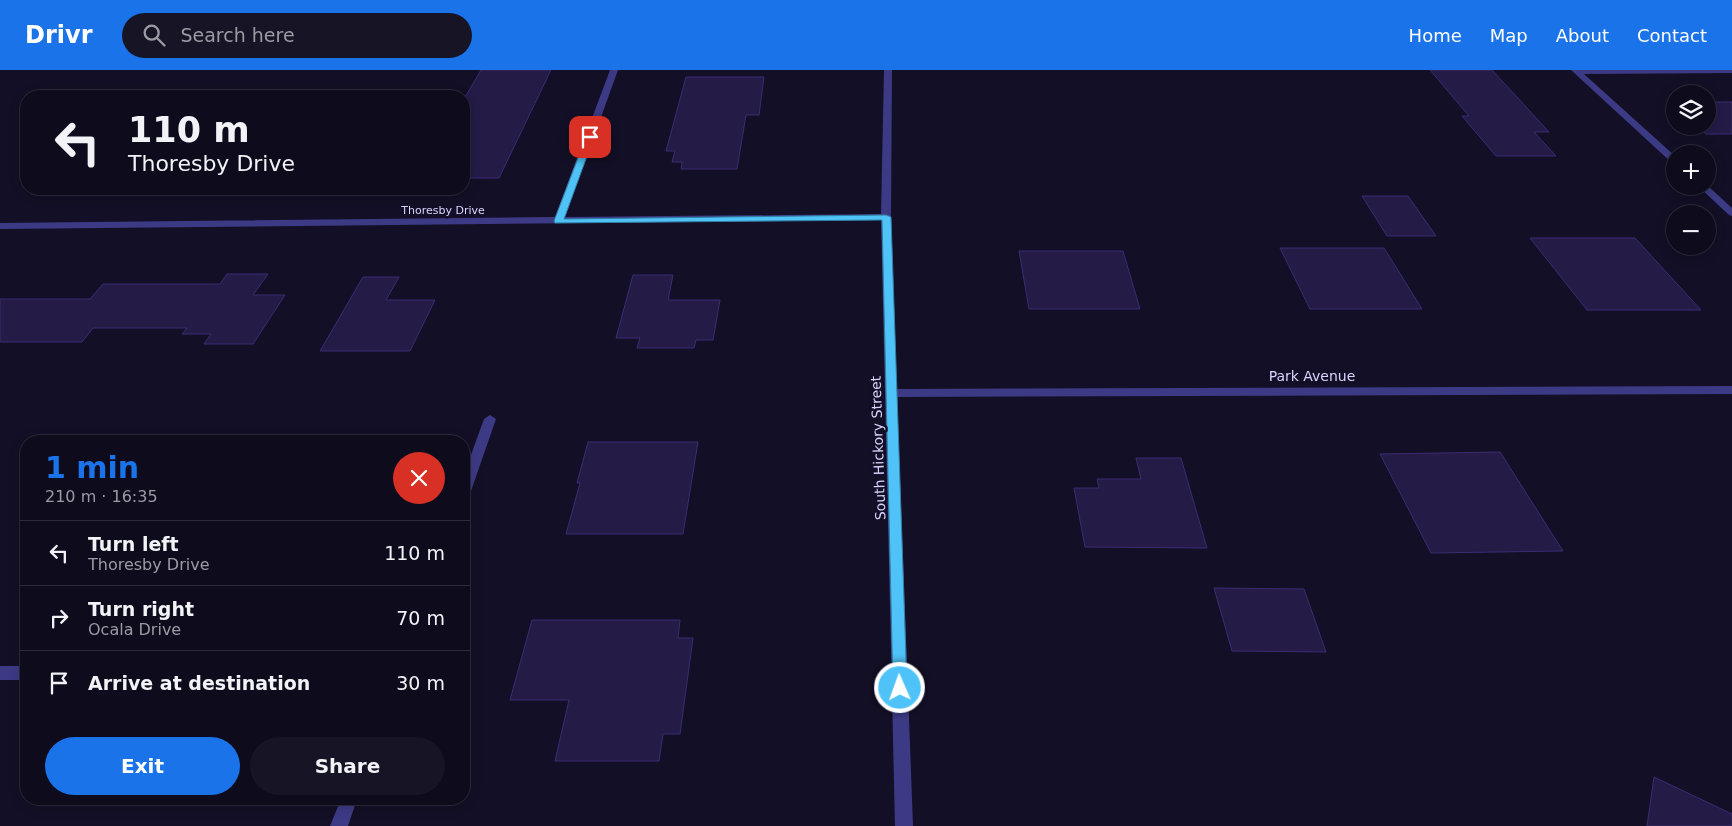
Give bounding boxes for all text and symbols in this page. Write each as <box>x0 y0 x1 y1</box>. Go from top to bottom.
search box <box>122 13 472 58</box>
text: Drivr <box>25 21 92 49</box>
icon: search <box>140 21 168 49</box>
text: Search here <box>180 24 295 46</box>
text: Home <box>1409 25 1462 46</box>
text: Map <box>1490 25 1528 46</box>
text: About <box>1556 25 1609 46</box>
text: Contact <box>1637 25 1707 46</box>
map controls <box>1666 85 1716 255</box>
button: layers <box>1666 85 1716 135</box>
icon: left <box>45 110 110 175</box>
text: 110 m <box>128 110 250 150</box>
pin <box>569 116 611 158</box>
icon: arrive <box>576 123 604 151</box>
button: + <box>1666 145 1716 195</box>
text: Thoresby Drive <box>128 151 295 176</box>
street label: Thoresby Drive <box>400 204 485 217</box>
button: − <box>1666 205 1716 255</box>
street label: Park Avenue <box>1269 368 1355 384</box>
street label: South Hickory Street <box>867 375 889 520</box>
text: 1 min <box>45 450 139 485</box>
button: close <box>393 452 445 504</box>
text: 210 m · 16:35 <box>45 487 158 506</box>
text: Turn left <box>88 533 179 555</box>
icon: left <box>45 539 73 567</box>
text: 110 m <box>384 542 445 564</box>
text: Thoresby Drive <box>88 555 209 574</box>
text: Turn right <box>88 598 194 620</box>
icon: right <box>45 604 73 632</box>
text: 70 m <box>396 607 445 629</box>
text: Ocala Drive <box>88 620 181 639</box>
position arrow <box>873 661 925 713</box>
icon: arrive <box>45 669 73 697</box>
text: Arrive at destination <box>88 672 310 694</box>
text: 30 m <box>396 672 445 694</box>
button: Exit <box>45 737 240 795</box>
button: Share <box>250 737 445 795</box>

